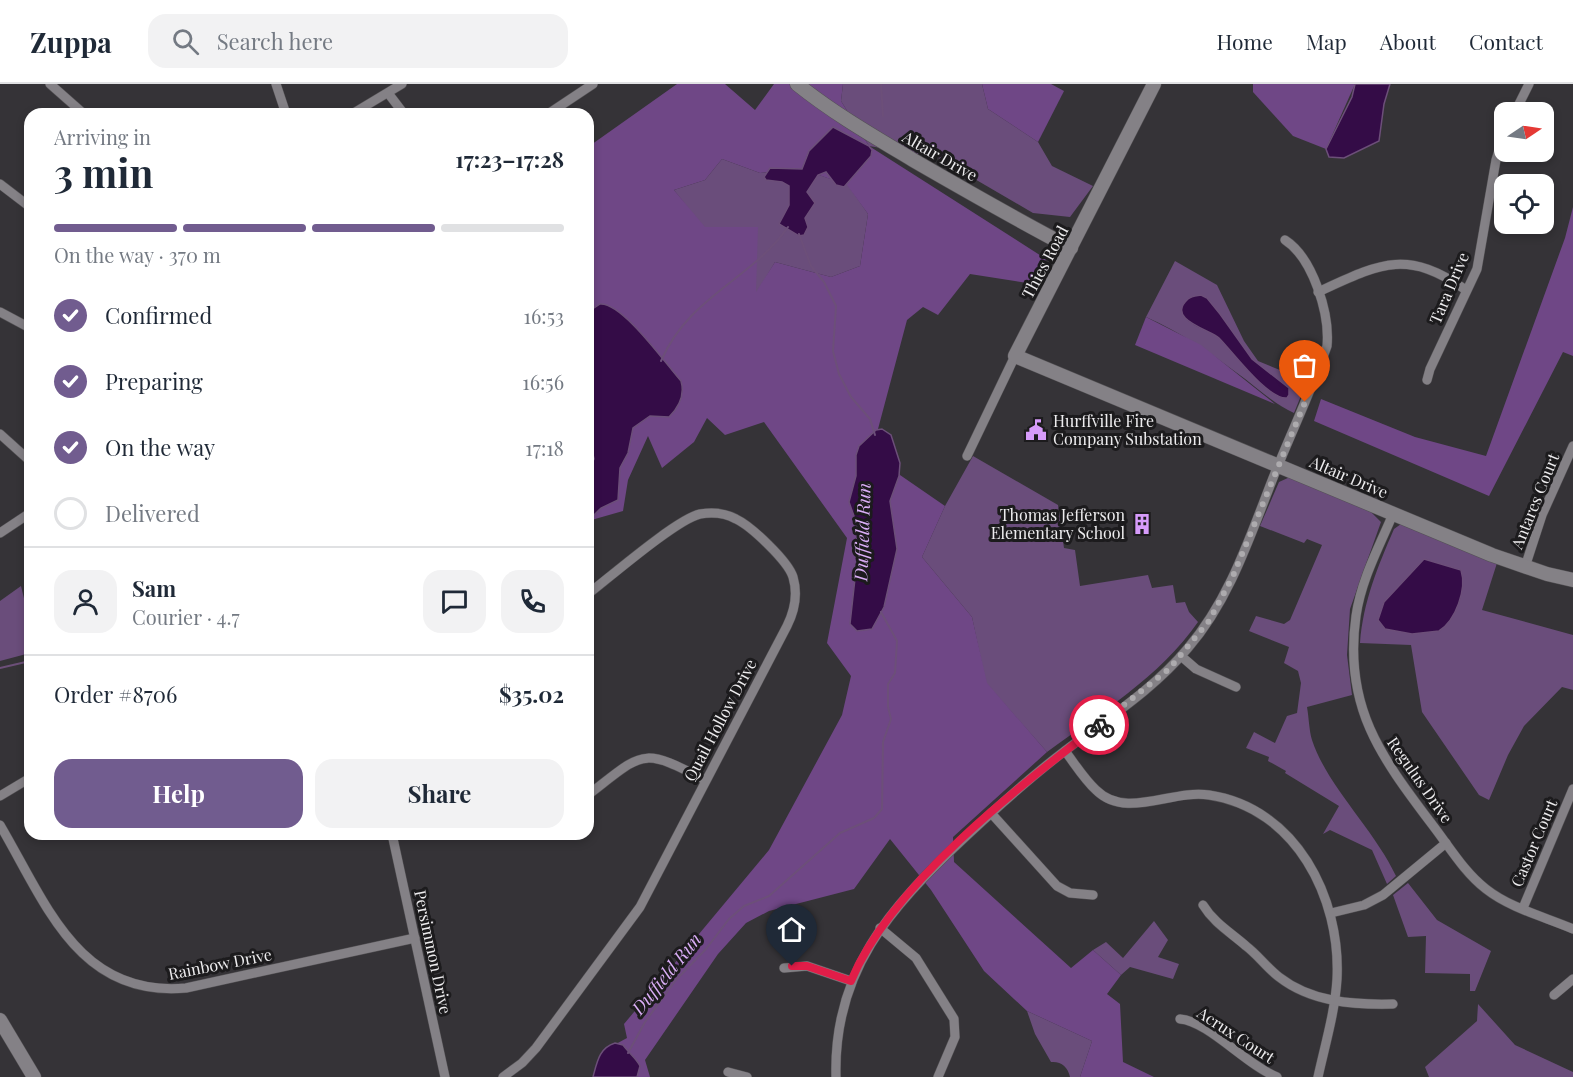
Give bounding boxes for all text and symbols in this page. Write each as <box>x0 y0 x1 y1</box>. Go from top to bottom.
search box <box>148 14 568 68</box>
text: Zuppa <box>30 23 112 60</box>
icon: search <box>169 25 202 58</box>
text: Search here <box>217 26 333 56</box>
text: Home <box>1217 27 1273 55</box>
text: Map <box>1306 27 1347 55</box>
text: About <box>1380 27 1436 55</box>
text: Contact <box>1469 27 1543 55</box>
north arrow <box>1494 102 1554 162</box>
map controls <box>1494 102 1554 234</box>
text: Arriving in <box>54 123 151 150</box>
street label: Altair Drive <box>898 125 981 185</box>
text: 17:23–17:28 <box>455 144 564 174</box>
text: 3 min <box>54 146 153 198</box>
button: locate <box>1494 174 1554 234</box>
street label: Thies Road <box>1017 222 1073 302</box>
text: On the way · 370 m <box>54 241 221 268</box>
street label: Tara Drive <box>1424 249 1473 327</box>
icon: check <box>54 299 87 332</box>
text: Confirmed <box>105 300 212 330</box>
text: 16:53 <box>524 302 564 329</box>
pin <box>1279 340 1330 402</box>
icon: bag <box>1288 349 1321 382</box>
icon: check <box>54 365 87 398</box>
text: Preparing <box>105 366 203 396</box>
text: 16:56 <box>522 368 564 395</box>
place label: Hurffville Fire Company Substation <box>1053 410 1202 449</box>
public building icon: Hurffville Fire Company Substation <box>1024 418 1048 442</box>
icon: check <box>54 431 87 464</box>
text: On the way <box>105 432 215 462</box>
text: 17:18 <box>525 434 564 461</box>
street label: Altair Drive <box>1306 450 1391 502</box>
street label: Antares Court <box>1505 450 1563 553</box>
water label: Duffield Run <box>848 482 876 583</box>
text: Delivered <box>105 498 200 528</box>
place label: Thomas Jefferson Elementary School <box>991 504 1125 543</box>
building icon: Thomas Jefferson Elementary School <box>1130 512 1154 536</box>
button: person <box>54 570 117 633</box>
button: chat <box>423 570 486 633</box>
button: phone <box>501 570 564 633</box>
text: Sam <box>132 573 176 603</box>
text: Courier · 4.7 <box>132 603 240 630</box>
street label: Quail Hollow Drive <box>678 655 761 785</box>
text: Order #8706 <box>54 679 177 709</box>
text: $35.02 <box>499 679 564 709</box>
courier <box>1069 695 1129 755</box>
icon: bike <box>1083 709 1116 742</box>
street label: Regulus Drive <box>1383 733 1458 827</box>
button: Help <box>54 759 303 828</box>
button: Share <box>315 759 564 828</box>
street label: Castor Court <box>1506 796 1562 890</box>
street label: Persimmon Drive <box>410 888 457 1016</box>
pin <box>766 904 817 966</box>
icon: home <box>775 913 808 946</box>
water label: Duffield Run <box>625 928 707 1020</box>
street label: Rainbow Drive <box>166 943 274 984</box>
street label: Acrux Court <box>1193 1001 1279 1068</box>

